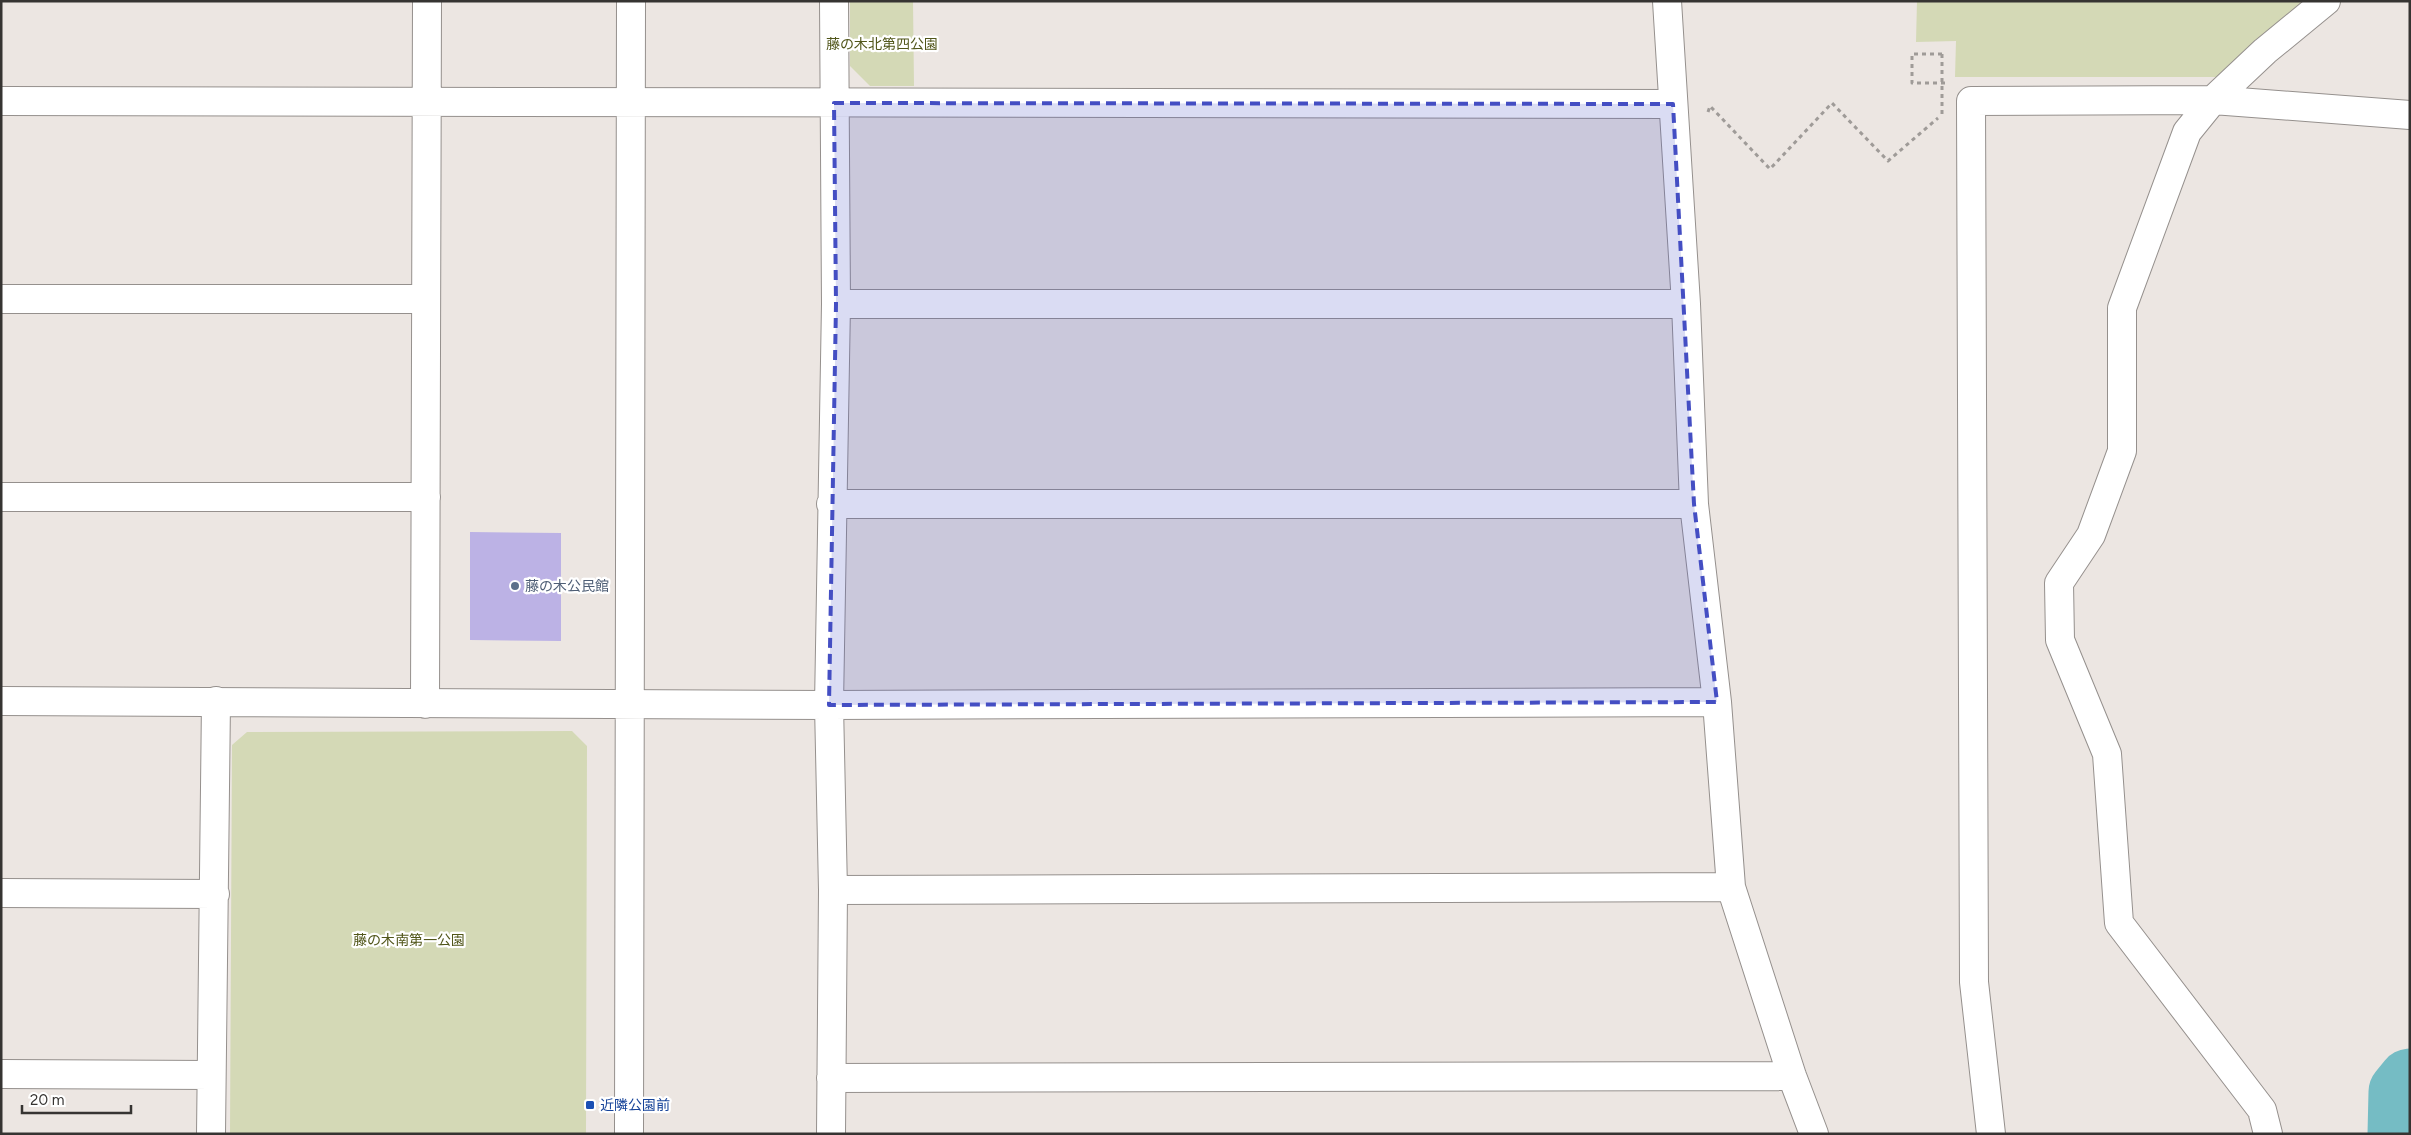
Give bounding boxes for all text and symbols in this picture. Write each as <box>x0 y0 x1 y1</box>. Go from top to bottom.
park label: 藤の木北第四公園 <box>826 36 938 53</box>
place label: 藤の木公民館 <box>525 578 609 595</box>
marker: 藤の木公民館 <box>509 580 521 592</box>
park label: 藤の木南第一公園 <box>353 932 465 949</box>
scale bar <box>22 1082 131 1114</box>
text: 20 m <box>30 1091 64 1109</box>
place label: 近隣公園前 <box>600 1097 670 1114</box>
marker: 近隣公園前 <box>584 1099 596 1111</box>

